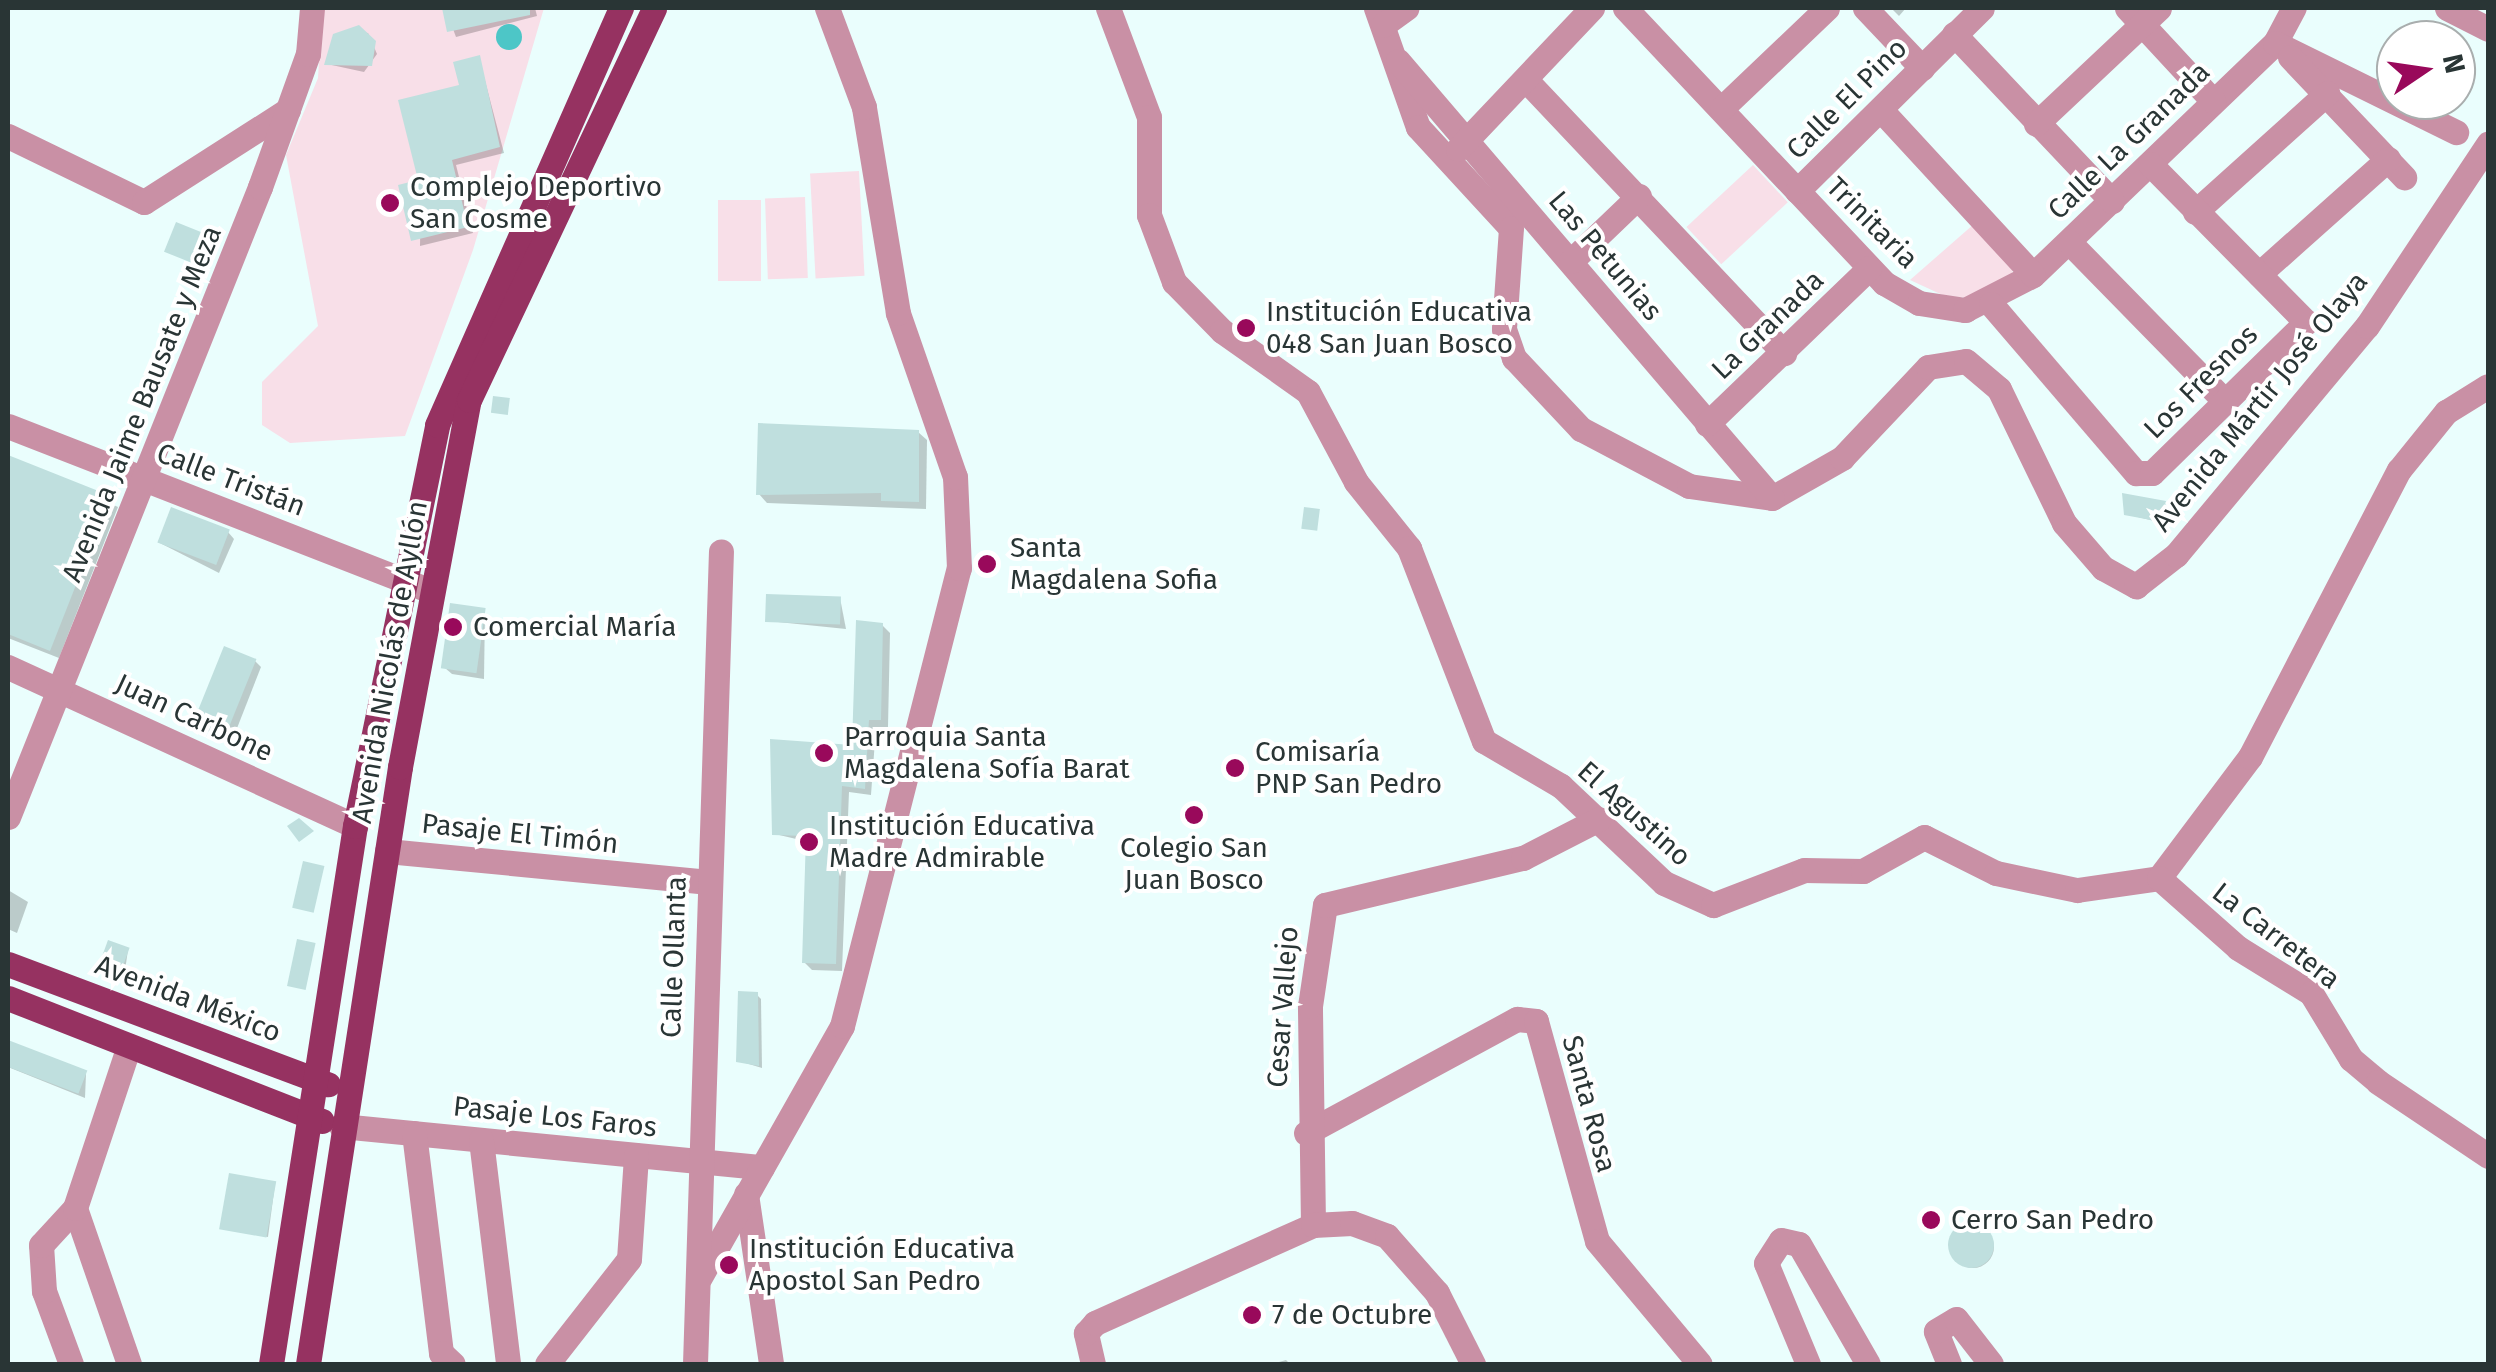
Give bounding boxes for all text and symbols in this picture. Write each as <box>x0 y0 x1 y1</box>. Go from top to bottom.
north arrow <box>2376 20 2476 120</box>
street label: Calle El Pino <box>1780 32 1914 166</box>
text: N <box>2436 51 2472 76</box>
street label: Calle La Granada <box>2041 55 2217 227</box>
place label: Complejo Deportivo San Cosme <box>410 170 662 236</box>
street label: Trinitaria <box>1819 170 1925 276</box>
street label: Las Petunias <box>1541 184 1669 328</box>
marker: Complejo Deportivo San Cosme <box>379 192 401 214</box>
street label: Avenida Jaime Bausate y Meza <box>55 221 229 587</box>
street label: La Granada <box>1705 263 1831 387</box>
street label: Avenida Mártir José Olaya <box>2145 265 2375 539</box>
place label: Institución Educativa 048 San Juan Bosco <box>1266 295 1532 361</box>
marker: Institución Educativa 048 San Juan Bosco <box>1235 317 1257 339</box>
street label: Los Fresnos <box>2137 318 2265 446</box>
street label: Calle Tristán <box>152 436 310 524</box>
street label: Avenida Nicolás de Ayllón <box>345 498 435 826</box>
place label: Santa Magdalena Sofia <box>1010 531 1218 597</box>
marker: Santa Magdalena Sofia <box>974 551 1000 577</box>
place label: Comercial María <box>473 610 677 644</box>
marker: Comercial María <box>442 616 464 638</box>
street label: Juan Carbone <box>110 667 278 769</box>
place label: Parroquia Santa Magdalena Sofía Barat <box>844 720 1130 786</box>
place label: Comisaría PNP San Pedro <box>1255 735 1442 801</box>
marker: Parroquia Santa Magdalena Sofía Barat <box>813 742 835 764</box>
street label: El Agustino <box>1570 754 1698 874</box>
marker: Comisaría PNP San Pedro <box>1224 757 1246 779</box>
marker: Colegio San Juan Bosco <box>1183 804 1205 826</box>
street label: Pasaje El Timón <box>420 807 620 861</box>
place label: Institución Educativa Madre Admirable <box>829 809 1095 875</box>
marker: Institución Educativa Madre Admirable <box>798 831 820 853</box>
place label: Colegio San Juan Bosco <box>1120 831 1268 897</box>
street label: Calle Ollanta <box>654 876 694 1038</box>
street label: La Carretera <box>2205 876 2347 996</box>
street label: Cesar Vallejo <box>1261 925 1305 1089</box>
street label: Avenida México <box>90 948 286 1050</box>
street label: Santa Rosa <box>1555 1032 1623 1176</box>
street label: Pasaje Los Faros <box>451 1090 659 1144</box>
place label: Cerro San Pedro <box>1951 1203 2154 1237</box>
marker: Cerro San Pedro <box>1920 1209 1942 1231</box>
place label: Institución Educativa Apostol San Pedro <box>749 1232 1015 1298</box>
marker: Institución Educativa Apostol San Pedro <box>718 1254 740 1276</box>
place label: 7 de Octubre <box>1272 1298 1432 1332</box>
marker: 7 de Octubre <box>1241 1304 1263 1326</box>

